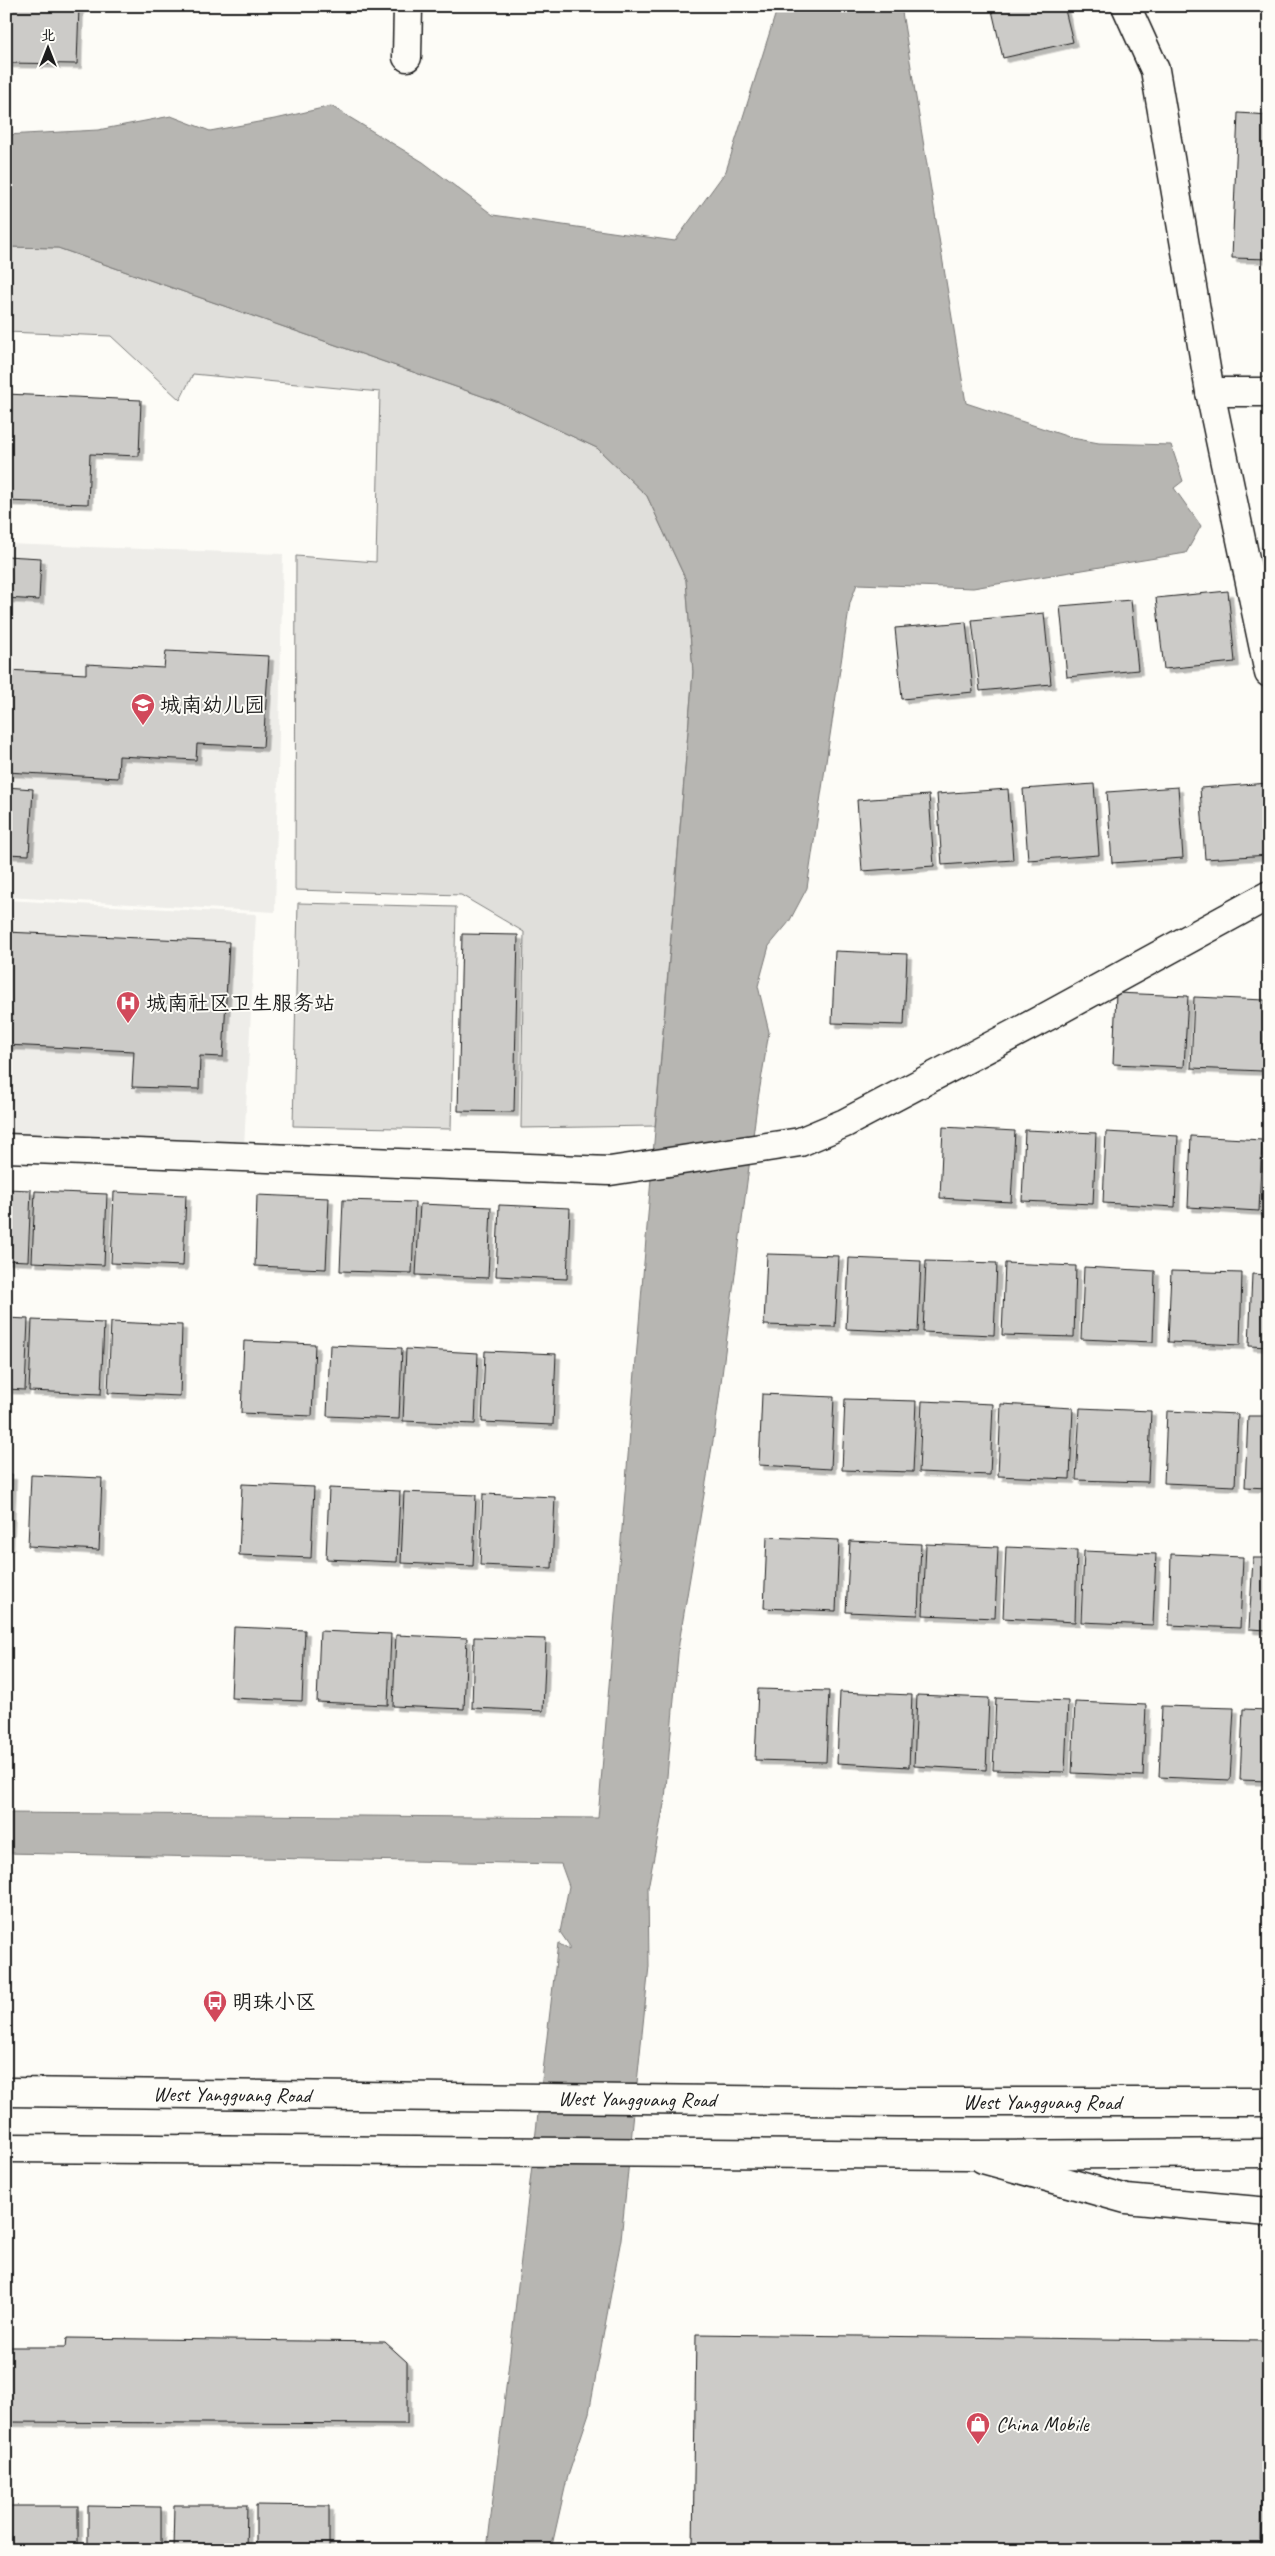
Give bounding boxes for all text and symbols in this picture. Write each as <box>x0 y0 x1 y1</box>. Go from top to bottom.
north arrow <box>22 22 72 72</box>
text: 北 <box>41 27 55 44</box>
school or university icon: 城南幼儿园 <box>130 692 156 726</box>
place label: 城南幼儿园 <box>160 692 265 718</box>
hospital icon: 城南社区卫生服务站 <box>115 990 141 1024</box>
place label: 城南社区卫生服务站 <box>146 990 335 1016</box>
bus stop icon: 明珠小区 <box>202 1989 228 2023</box>
place label: 明珠小区 <box>232 1989 316 2015</box>
street label: West Yangguang Road <box>153 2081 315 2108</box>
street label: West Yangguang Road <box>558 2085 720 2113</box>
street label: West Yangguang Road <box>963 2089 1125 2115</box>
shop icon: China Mobile <box>965 2411 991 2445</box>
place label: China Mobile <box>996 2411 1090 2437</box>

